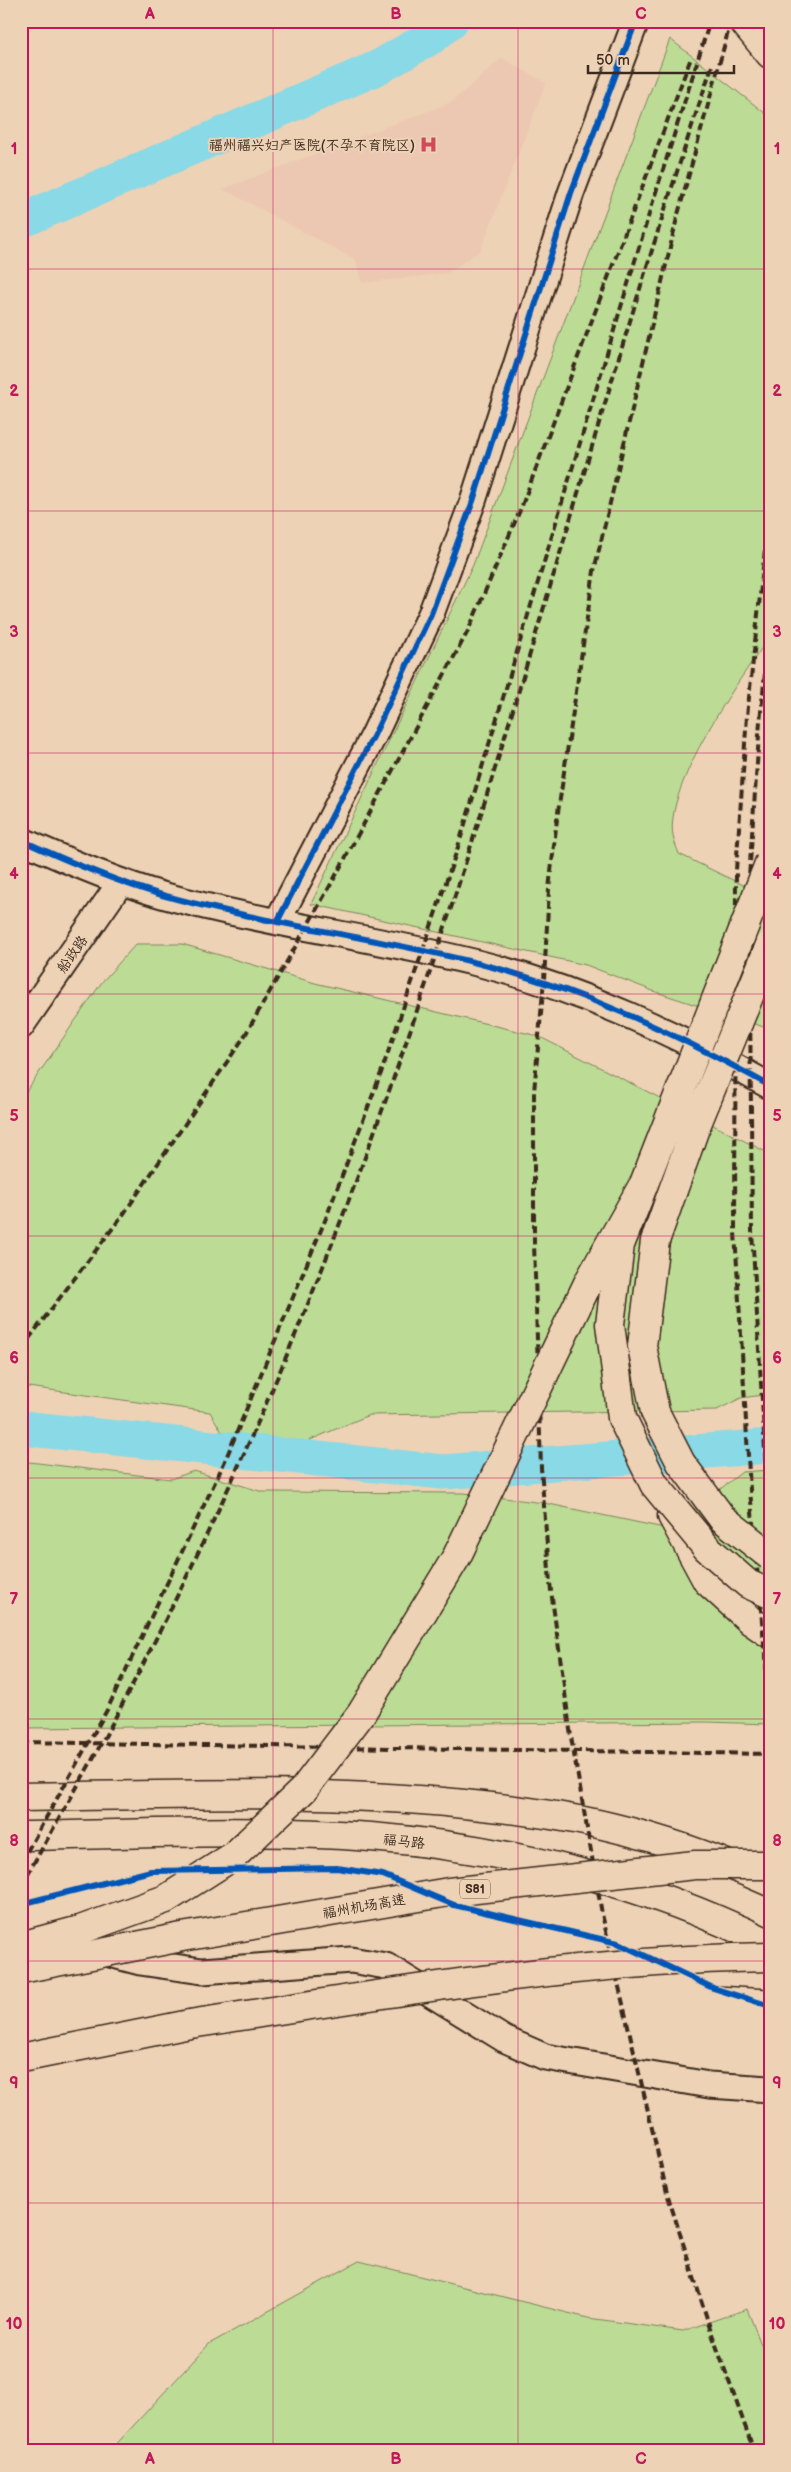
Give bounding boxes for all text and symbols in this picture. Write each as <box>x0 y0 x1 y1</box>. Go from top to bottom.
text: A <box>144 5 155 24</box>
text: B <box>390 5 402 24</box>
text: C <box>635 5 647 24</box>
scale bar <box>588 42 735 74</box>
text: 50 m <box>596 51 630 70</box>
hospital icon: 福州福兴妇产医院(不孕不育院区) <box>419 135 439 155</box>
place label: 福州福兴妇产医院(不孕不育院区) <box>209 137 415 154</box>
text: 1 <box>11 140 17 159</box>
text: 1 <box>774 140 780 159</box>
text: 2 <box>9 382 19 401</box>
text: 2 <box>772 382 782 401</box>
text: 3 <box>9 623 19 642</box>
text: 3 <box>772 623 782 642</box>
text: 4 <box>9 865 19 884</box>
text: 4 <box>772 865 782 884</box>
street label: 船政路 <box>53 932 91 976</box>
text: 5 <box>9 1107 19 1126</box>
text: 5 <box>772 1107 782 1126</box>
text: 6 <box>9 1349 19 1368</box>
text: 6 <box>772 1349 782 1368</box>
text: 7 <box>10 1590 19 1609</box>
text: 7 <box>773 1590 782 1609</box>
street label: 福马路 <box>382 1831 426 1852</box>
text: 8 <box>9 1832 19 1851</box>
text: 8 <box>772 1832 782 1851</box>
road number: S81 <box>460 1880 490 1898</box>
street label: 福州机场高速 <box>321 1891 407 1922</box>
text: 9 <box>9 2074 19 2093</box>
text: 9 <box>772 2074 782 2093</box>
text: 10 <box>6 2315 22 2334</box>
text: 10 <box>769 2315 785 2334</box>
text: A <box>144 2450 155 2469</box>
text: B <box>390 2450 402 2469</box>
text: C <box>635 2450 647 2469</box>

